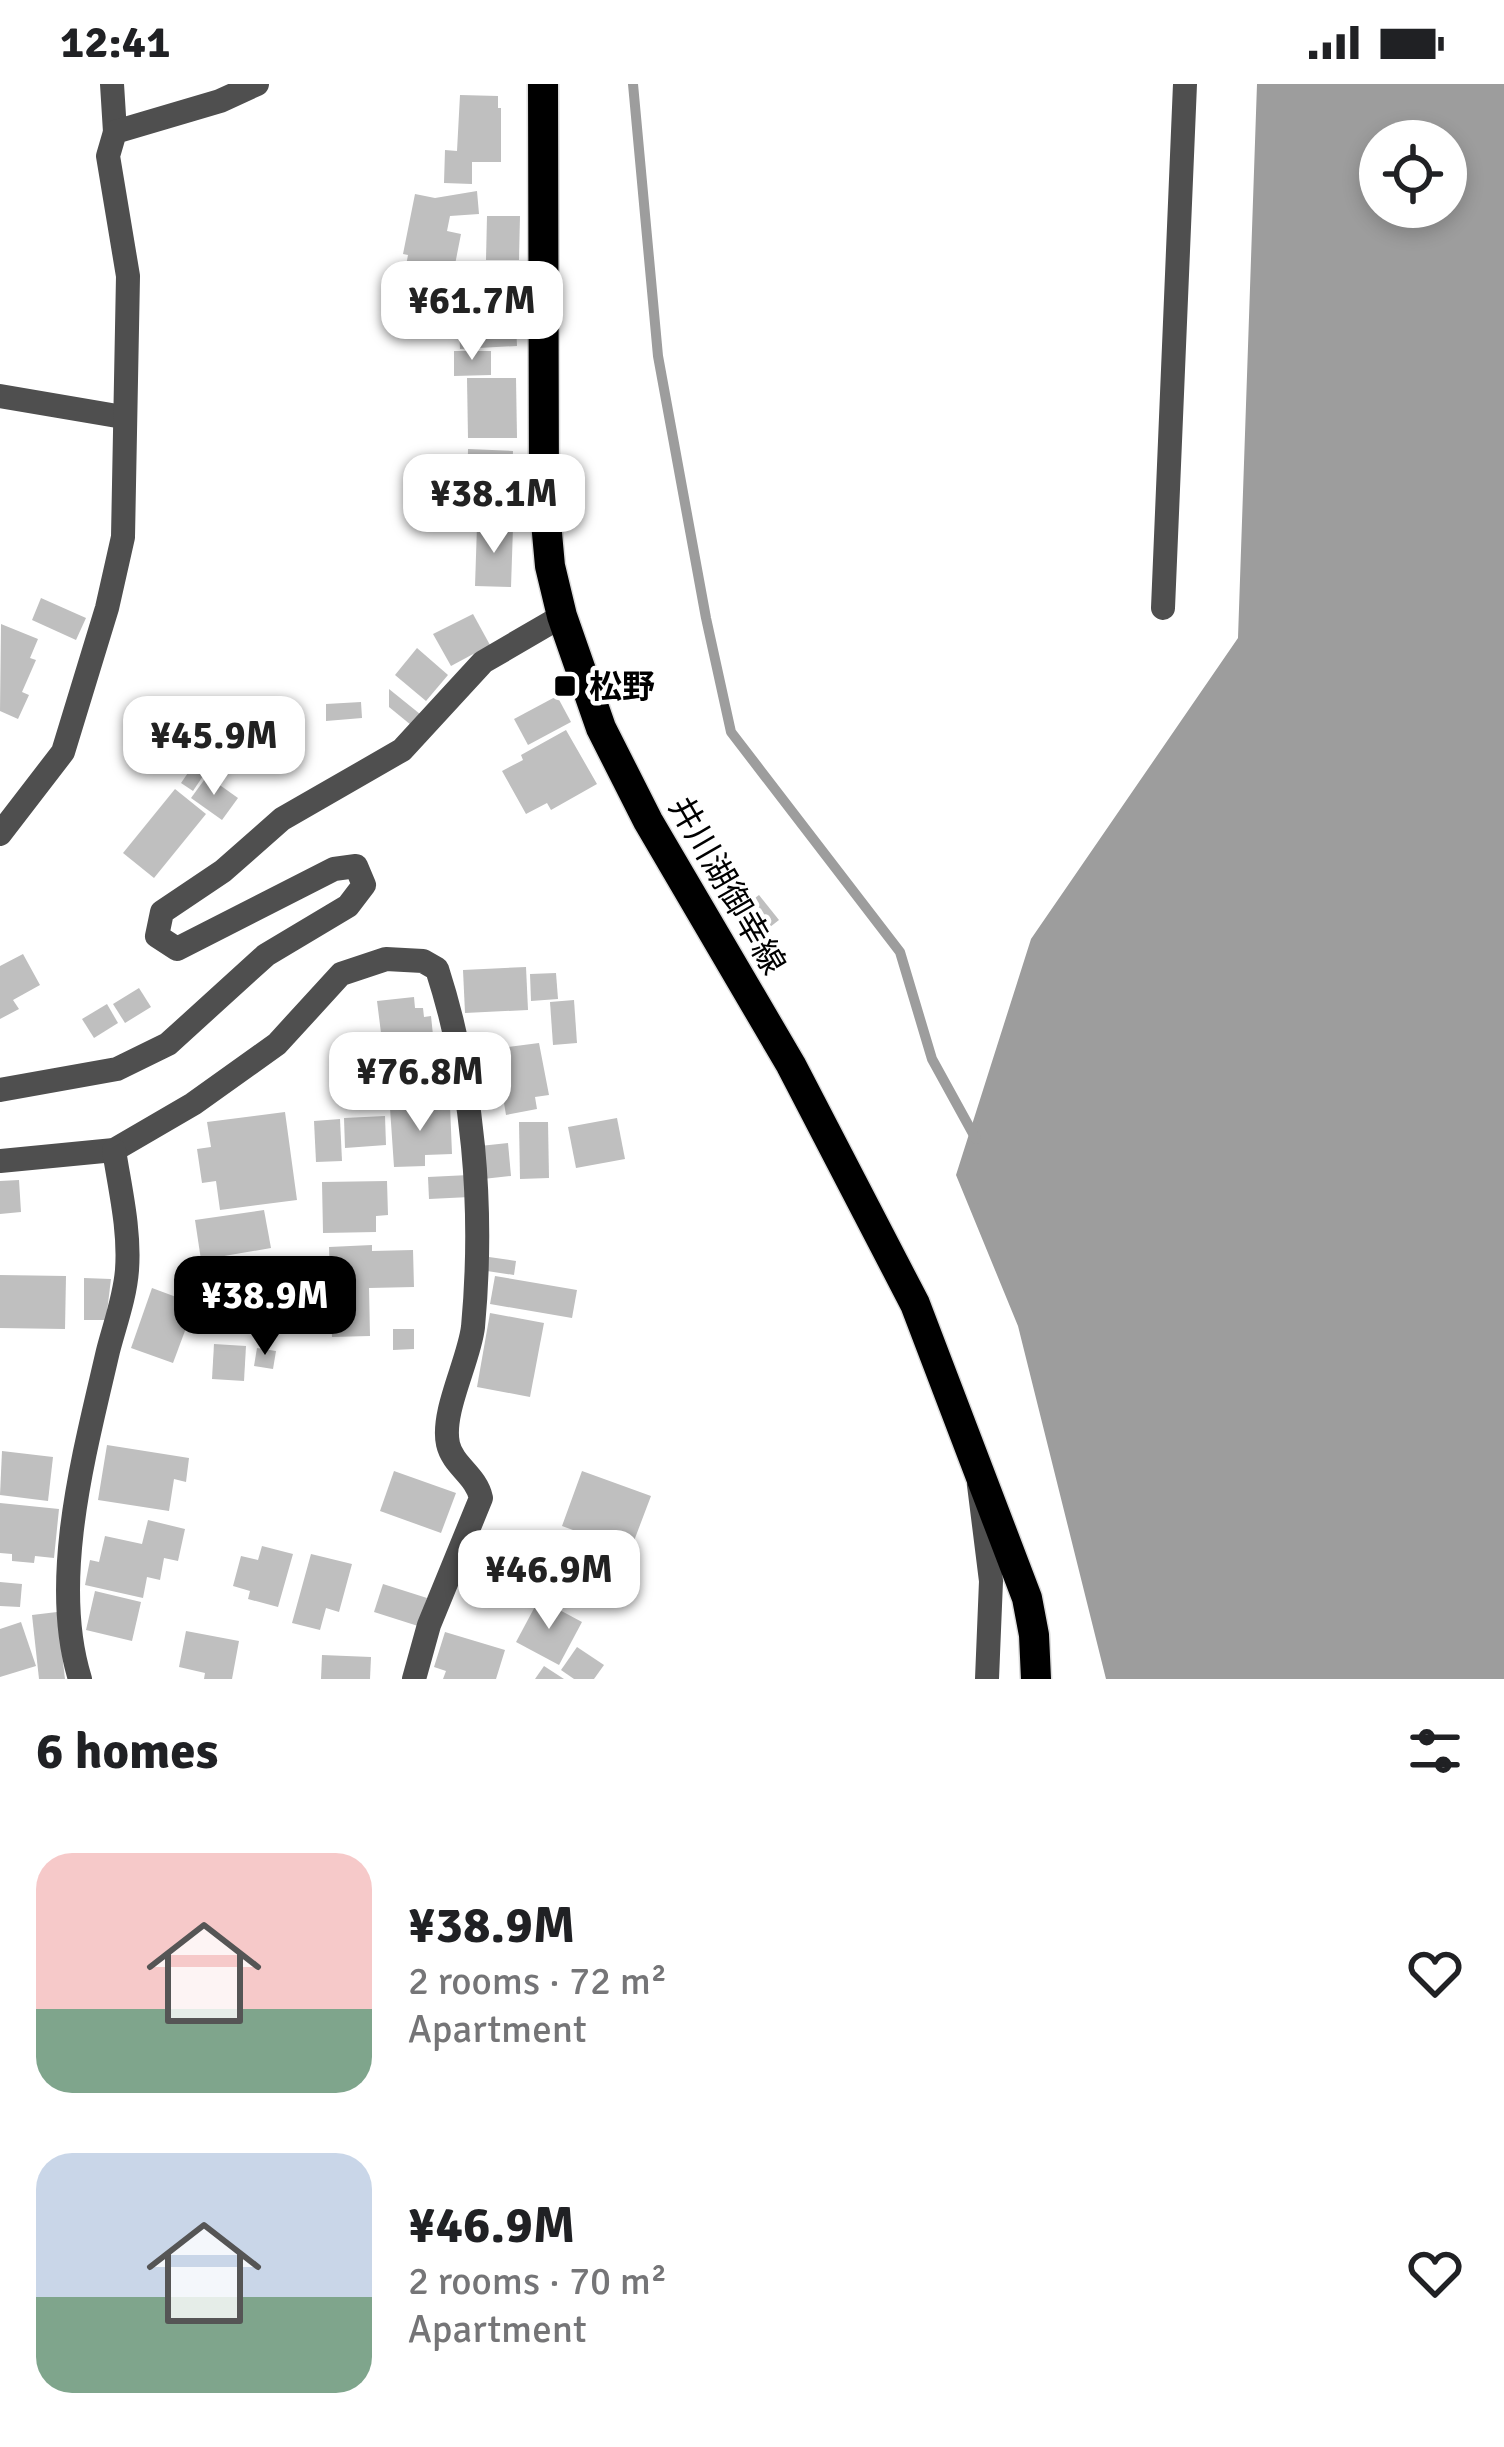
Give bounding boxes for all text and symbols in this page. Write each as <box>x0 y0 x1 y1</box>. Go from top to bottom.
text: 12:41 <box>60 15 170 70</box>
map controls <box>1359 120 1467 228</box>
button: locate <box>1359 120 1467 228</box>
pin: ¥61.7M <box>374 261 570 363</box>
text: ¥61.7M <box>408 276 536 324</box>
pin: ¥38.1M <box>396 454 592 556</box>
text: ¥38.1M <box>430 469 558 517</box>
place label: 松野 <box>589 667 655 708</box>
marker: 松野 <box>552 673 578 699</box>
pin: ¥45.9M <box>116 696 312 798</box>
text: ¥45.9M <box>150 711 278 759</box>
street label: 井川湖御幸線 <box>659 790 794 982</box>
pin: ¥76.8M <box>322 1032 518 1134</box>
text: ¥76.8M <box>356 1047 484 1095</box>
pin: ¥38.9M <box>167 1256 363 1358</box>
text: ¥38.9M <box>201 1271 329 1319</box>
pin: ¥46.9M <box>451 1530 647 1632</box>
text: ¥46.9M <box>485 1545 613 1593</box>
icon: filters <box>1402 1718 1468 1784</box>
text: 6 homes <box>36 1720 218 1783</box>
text: ¥38.9M <box>408 1894 575 1957</box>
icon: home <box>132 1901 276 2045</box>
icon: heart <box>1402 1940 1468 2006</box>
text: 2 rooms · 72 m² <box>408 1957 667 2005</box>
text: Apartment <box>408 2005 587 2053</box>
text: ¥46.9M <box>408 2194 575 2257</box>
icon: home <box>132 2201 276 2345</box>
icon: heart <box>1402 2240 1468 2306</box>
text: 2 rooms · 70 m² <box>408 2257 667 2305</box>
text: Apartment <box>408 2305 587 2353</box>

